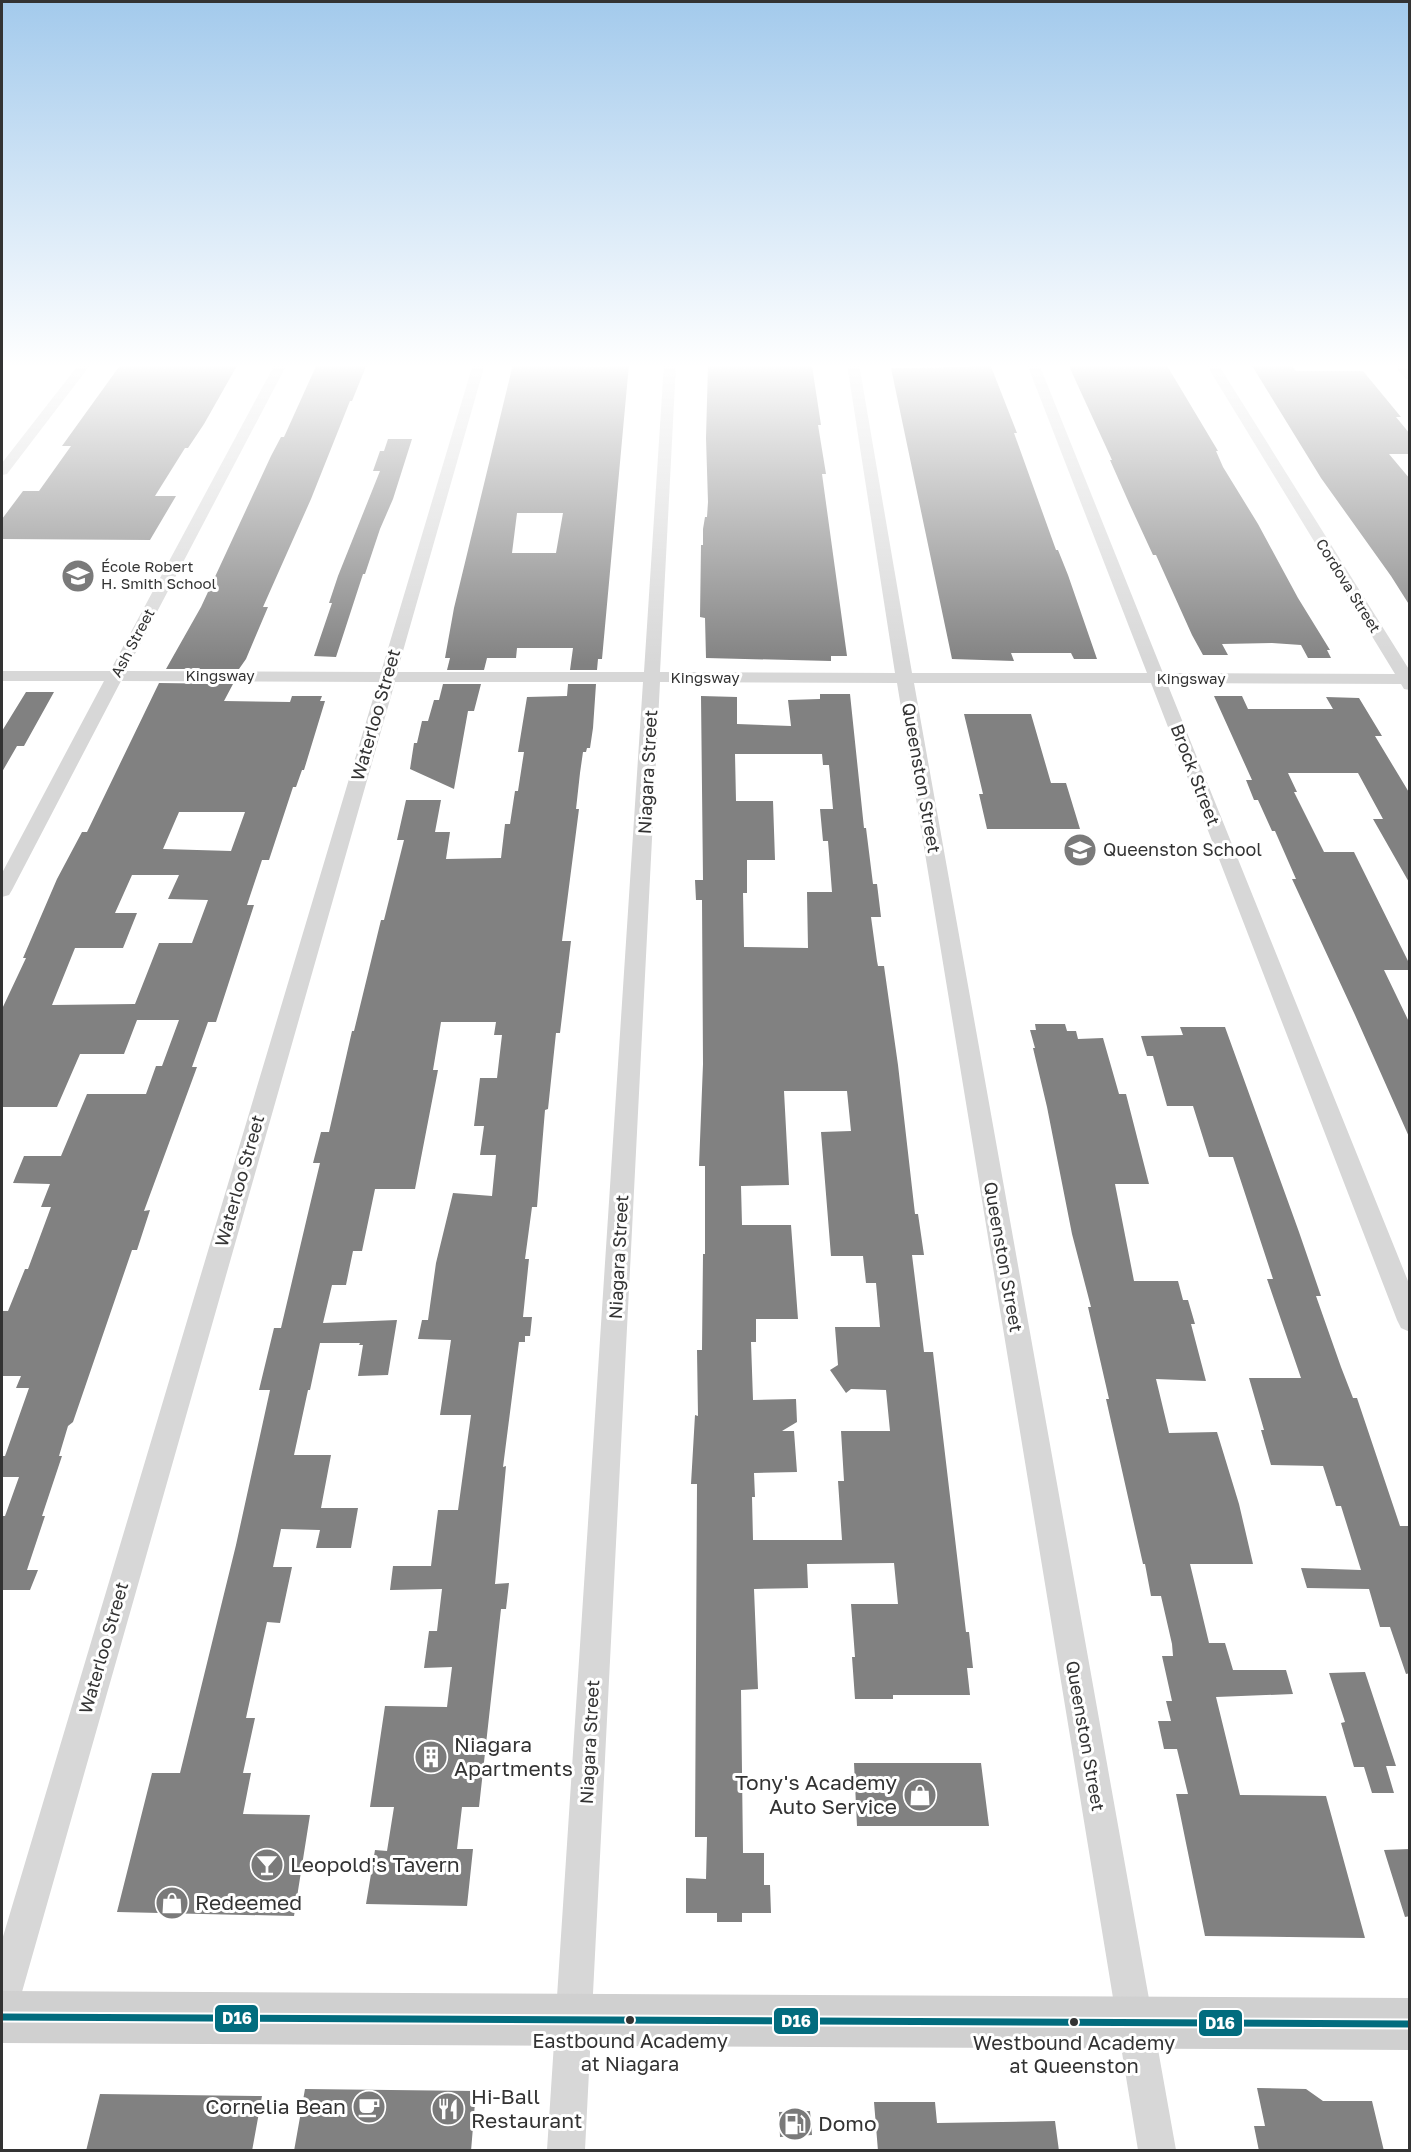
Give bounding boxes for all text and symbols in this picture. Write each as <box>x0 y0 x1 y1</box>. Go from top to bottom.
street label: Cordova Street <box>1313 535 1385 636</box>
place label: École Robert H. Smith School <box>101 557 217 592</box>
school or university icon: École Robert H. Smith School <box>60 558 96 594</box>
street label: Ash Street <box>106 605 158 680</box>
street label: Waterloo Street <box>346 646 404 783</box>
street label: Kingsway <box>185 666 255 684</box>
street label: Kingsway <box>670 668 740 686</box>
street label: Kingsway <box>1156 669 1226 687</box>
street label: Queenston Street <box>898 701 946 855</box>
street label: Niagara Street <box>633 709 661 835</box>
street label: Brock Street <box>1166 721 1225 829</box>
school or university icon: Queenston School <box>1062 832 1098 868</box>
place label: Queenston School <box>1103 838 1262 860</box>
street label: Waterloo Street <box>210 1112 268 1249</box>
street label: Queenston Street <box>980 1180 1028 1334</box>
street label: Niagara Street <box>604 1194 632 1320</box>
street label: Waterloo Street <box>74 1579 132 1716</box>
street label: Queenston Street <box>1062 1659 1110 1813</box>
street label: Niagara Street <box>575 1679 603 1805</box>
place label: Niagara Apartments <box>454 1731 573 1781</box>
building icon: Niagara Apartments <box>413 1739 449 1775</box>
place label: Tony's Academy Auto Service <box>735 1769 897 1819</box>
shop icon: Tony's Academy Auto Service <box>902 1777 938 1813</box>
bar icon: Leopold's Tavern <box>249 1847 285 1883</box>
place label: Leopold's Tavern <box>290 1851 460 1877</box>
shop icon: Redeemed <box>154 1885 190 1921</box>
place label: Redeemed <box>195 1889 302 1915</box>
line badge: D16 <box>214 2004 259 2033</box>
line badge: D16 <box>773 2007 819 2035</box>
text: D16 <box>222 2008 252 2028</box>
line badge: D16 <box>1198 2009 1243 2037</box>
text: D16 <box>781 2011 811 2031</box>
text: D16 <box>1205 2013 1235 2033</box>
marker: Eastbound Academy at Niagara <box>624 2014 636 2026</box>
marker: Westbound Academy at Queenston <box>1068 2016 1080 2028</box>
place label: Eastbound Academy at Niagara <box>532 2028 728 2075</box>
place label: Westbound Academy at Queenston <box>973 2030 1175 2077</box>
place label: Hi-Ball Restaurant <box>471 2083 582 2133</box>
cafe icon: Cornelia Bean <box>351 2089 387 2125</box>
restaurant icon: Hi-Ball Restaurant <box>430 2091 466 2127</box>
place label: Cornelia Bean <box>205 2093 346 2119</box>
fuel station icon: Domo <box>777 2106 813 2142</box>
place label: Domo <box>818 2110 877 2136</box>

